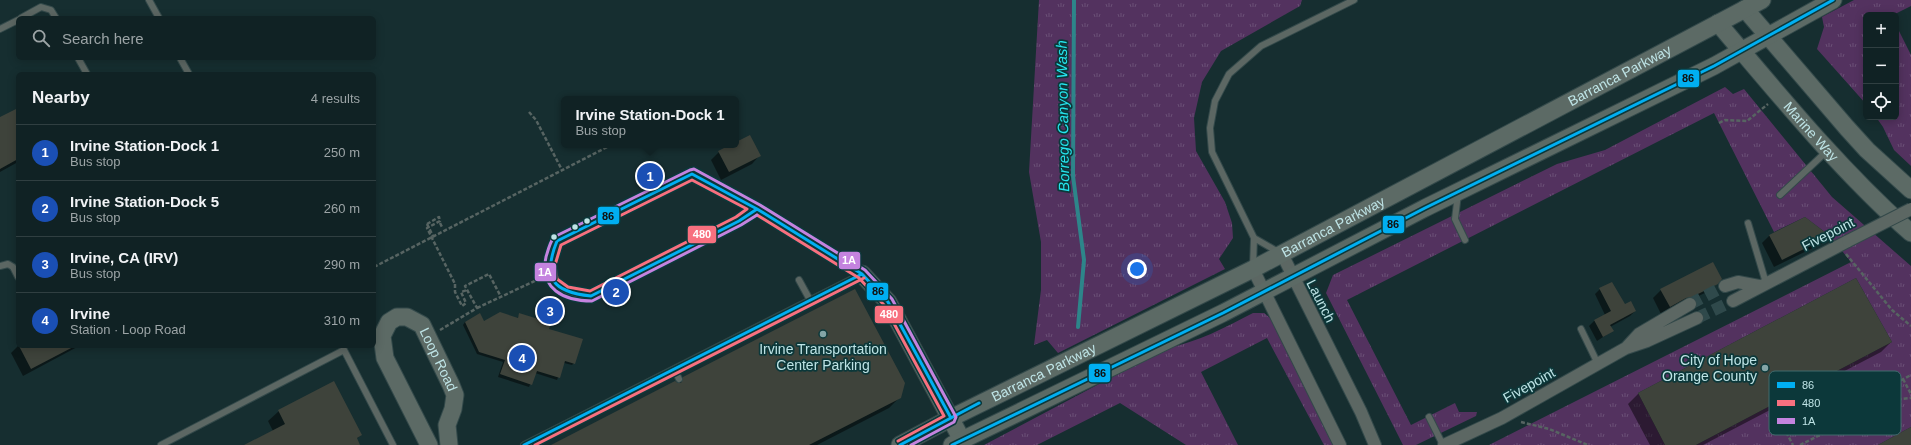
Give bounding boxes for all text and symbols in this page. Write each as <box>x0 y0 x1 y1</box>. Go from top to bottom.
map controls <box>1863 12 1899 120</box>
button: + <box>1863 12 1899 48</box>
search box <box>16 16 376 60</box>
icon: search <box>30 27 52 49</box>
text: Search here <box>62 30 144 47</box>
water label: Borrego Canyon Wash <box>1053 40 1072 192</box>
street label: Barranca Parkway <box>1565 41 1674 109</box>
button: − <box>1863 48 1899 84</box>
line badge: 86 <box>1677 69 1700 88</box>
text: 86 <box>1682 72 1694 84</box>
button: locate <box>1863 84 1899 120</box>
text: Nearby <box>32 88 90 107</box>
text: 4 results <box>311 91 360 106</box>
popup <box>561 96 739 148</box>
street label: Marine Way <box>1780 98 1842 165</box>
text: Irvine Station-Dock 1 <box>575 106 725 123</box>
text: Bus stop <box>575 123 626 138</box>
text: Irvine Station-Dock 1 <box>70 137 219 154</box>
text: 1 <box>41 145 49 160</box>
text: 250 m <box>324 145 360 160</box>
text: Bus stop <box>70 154 121 169</box>
pin: 1 <box>637 161 663 191</box>
text: Irvine Station-Dock 5 <box>70 193 219 210</box>
street label: Barranca Parkway <box>1279 193 1387 261</box>
text: 2 <box>41 201 49 216</box>
text: 260 m <box>324 201 360 216</box>
line badge: 86 <box>597 206 620 225</box>
text: Bus stop <box>70 210 121 225</box>
text: 86 <box>602 210 614 222</box>
street label: Fivepoint <box>1799 214 1857 254</box>
line badge: 86 <box>1382 215 1405 234</box>
unlabelled marker <box>582 216 592 226</box>
text: 86 <box>1387 218 1399 230</box>
unlabelled marker <box>570 222 580 232</box>
line badge: 480 <box>687 225 717 244</box>
text: 480 <box>693 228 711 240</box>
unlabelled marker <box>549 232 559 242</box>
text: Irvine, CA (IRV) <box>70 249 178 266</box>
line badge: 1A <box>838 251 861 270</box>
text: 1A <box>842 254 856 266</box>
text: 3 <box>41 257 49 272</box>
text: 290 m <box>324 257 360 272</box>
your location <box>1127 259 1147 279</box>
line badge: 1A <box>534 262 557 282</box>
text: Bus stop <box>70 266 121 281</box>
text: 1A <box>538 266 552 278</box>
pin: 2 <box>603 277 629 307</box>
street label: Launch <box>1303 277 1339 325</box>
line badge: 86 <box>866 282 889 301</box>
text: 86 <box>872 285 884 297</box>
pin: 3 <box>537 296 563 326</box>
text: Irvine <box>70 305 110 322</box>
line badge: 480 <box>874 305 904 324</box>
text: 480 <box>880 308 898 320</box>
text: 4 <box>41 313 49 328</box>
text: 310 m <box>324 313 360 328</box>
text: Station · Loop Road <box>70 322 186 337</box>
street label: Loop Road <box>417 325 461 393</box>
marker: Irvine Transportation Center Parking <box>818 329 828 339</box>
street label: Barranca Parkway <box>989 340 1099 405</box>
place label: Irvine Transportation Center Parking <box>759 341 887 373</box>
pin: 4 <box>509 343 535 373</box>
place label: City of Hope Orange County <box>1662 352 1757 384</box>
line badge: 86 <box>1088 363 1111 383</box>
marker: City of Hope Orange County <box>1760 363 1770 373</box>
street label: Fivepoint <box>1500 364 1558 406</box>
text: 86 <box>1094 367 1106 379</box>
legend <box>1769 371 1901 435</box>
text: 86 <box>1802 379 1814 391</box>
text: 480 <box>1802 397 1820 409</box>
text: 1A <box>1802 415 1816 427</box>

